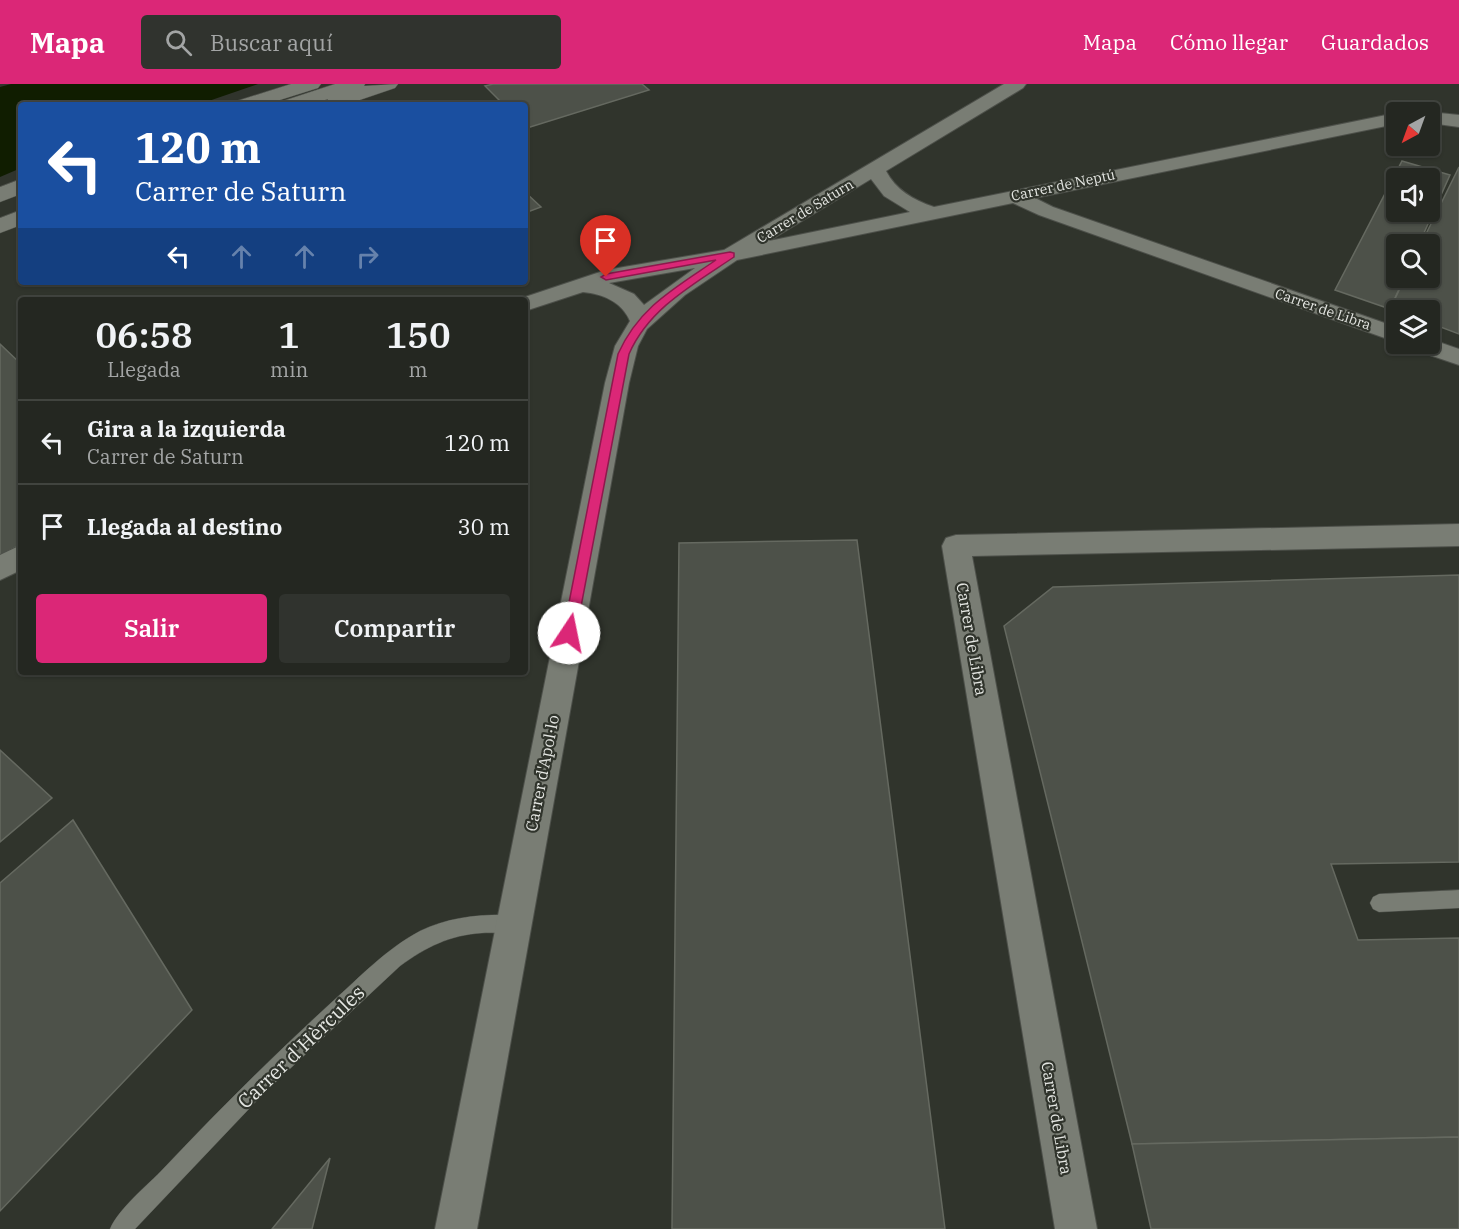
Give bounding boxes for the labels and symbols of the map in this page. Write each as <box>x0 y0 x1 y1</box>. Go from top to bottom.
north arrow <box>1386 102 1440 156</box>
street label: Carrer de Neptú <box>1009 165 1117 205</box>
street label: Carrer de Saturn <box>753 175 857 247</box>
pin <box>580 215 631 277</box>
street label: Carrer de Libra <box>1273 284 1374 334</box>
street label: Carrer de Libra <box>952 581 992 697</box>
position arrow <box>537 601 601 665</box>
street label: Carrer d'Apol·lo <box>521 713 563 833</box>
street label: Carrer d'Hèrcules <box>231 979 370 1114</box>
street label: Carrer de Libra <box>1037 1060 1077 1176</box>

